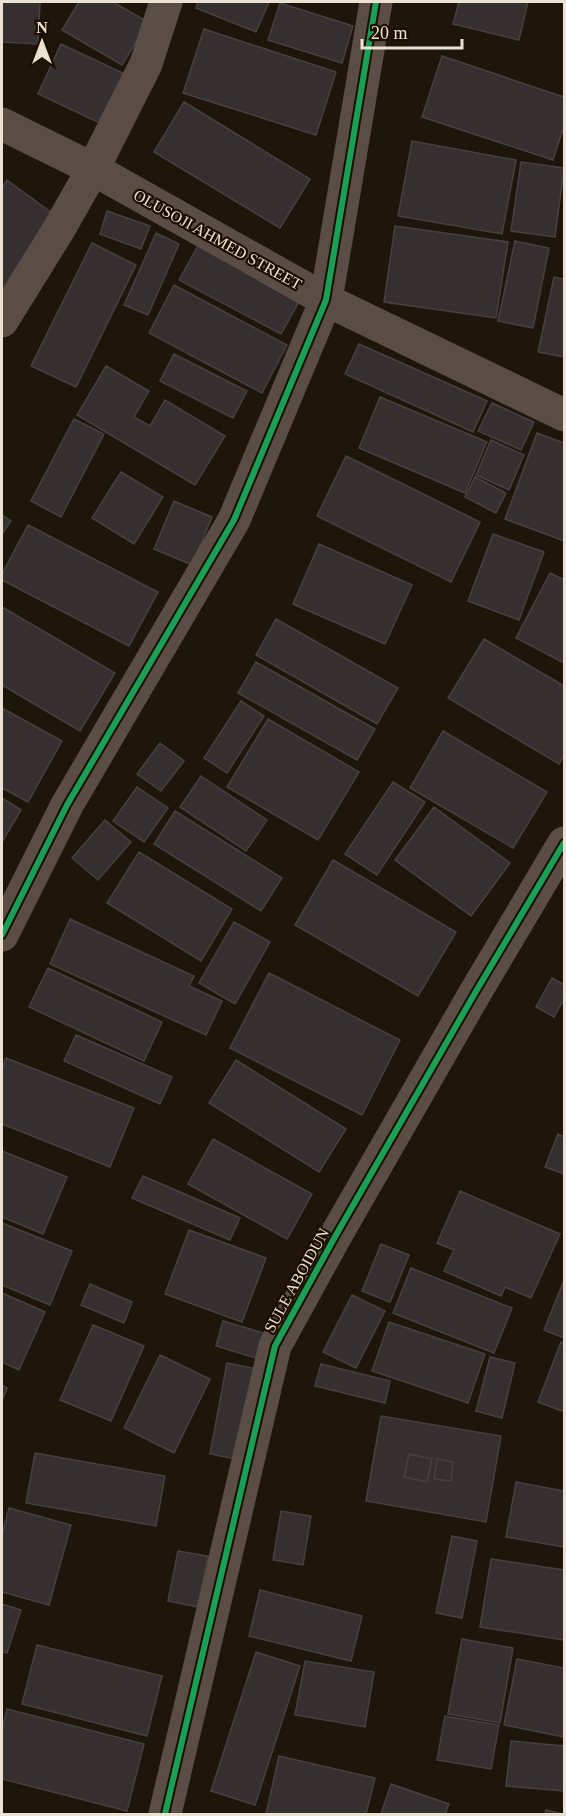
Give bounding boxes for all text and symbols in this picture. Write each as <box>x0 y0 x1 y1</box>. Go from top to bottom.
north arrow <box>12 12 72 72</box>
scale bar <box>362 12 462 50</box>
text: N <box>36 19 48 36</box>
text: 20 m <box>371 23 408 43</box>
street label: OLUSOJI AHMED STREET <box>131 186 305 293</box>
street label: SULE ABOIDUN <box>261 1225 332 1335</box>

